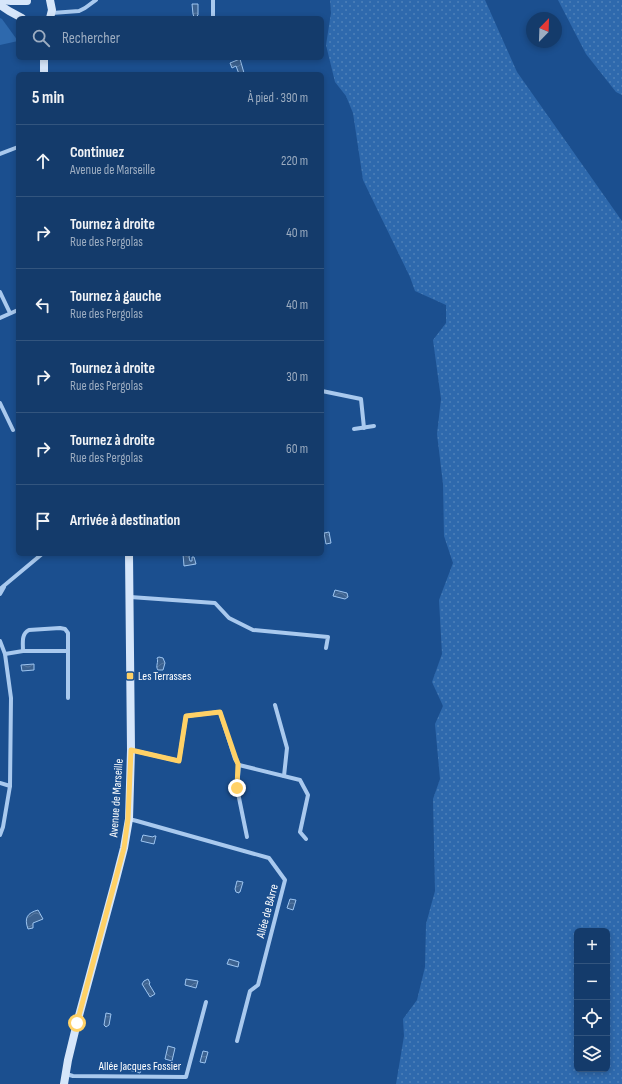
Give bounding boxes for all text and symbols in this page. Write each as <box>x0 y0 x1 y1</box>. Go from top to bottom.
north arrow <box>526 12 562 48</box>
search box <box>16 16 324 60</box>
icon: search <box>30 27 52 49</box>
text: Rechercher <box>62 29 120 48</box>
text: 5 min <box>32 88 64 108</box>
text: À pied · 390 m <box>248 90 308 106</box>
text: Continuez <box>70 143 124 162</box>
icon: ahead <box>32 150 54 172</box>
text: 220 m <box>281 153 308 169</box>
text: Avenue de Marseille <box>70 162 155 178</box>
text: Tournez à droite <box>70 215 155 234</box>
icon: right <box>32 222 54 244</box>
text: 40 m <box>286 225 308 241</box>
text: Rue des Pergolas <box>70 234 143 250</box>
text: Tournez à gauche <box>70 287 161 306</box>
icon: left <box>32 294 54 316</box>
text: 40 m <box>286 297 308 313</box>
text: Rue des Pergolas <box>70 306 143 322</box>
text: Tournez à droite <box>70 359 155 378</box>
icon: right <box>32 366 54 388</box>
text: 30 m <box>286 369 308 385</box>
text: Rue des Pergolas <box>70 378 143 394</box>
text: Tournez à droite <box>70 431 155 450</box>
icon: right <box>32 438 54 460</box>
text: 60 m <box>286 441 308 457</box>
text: Rue des Pergolas <box>70 450 143 466</box>
icon: arrive <box>32 510 54 532</box>
text: Arrivée à destination <box>70 511 180 530</box>
place label: Les Terrasses <box>138 669 191 684</box>
marker: Les Terrasses <box>125 671 135 681</box>
street label: Avenue de Marseille <box>106 758 127 839</box>
route end <box>228 779 246 797</box>
street label: Allée de BArre <box>253 882 282 941</box>
map controls <box>574 928 610 1072</box>
button: + <box>574 928 610 964</box>
button: − <box>574 964 610 1000</box>
button: locate <box>574 1000 610 1036</box>
route start <box>68 1014 86 1032</box>
button: layers <box>574 1036 610 1072</box>
street label: Allée Jacques Fossier <box>98 1059 182 1074</box>

